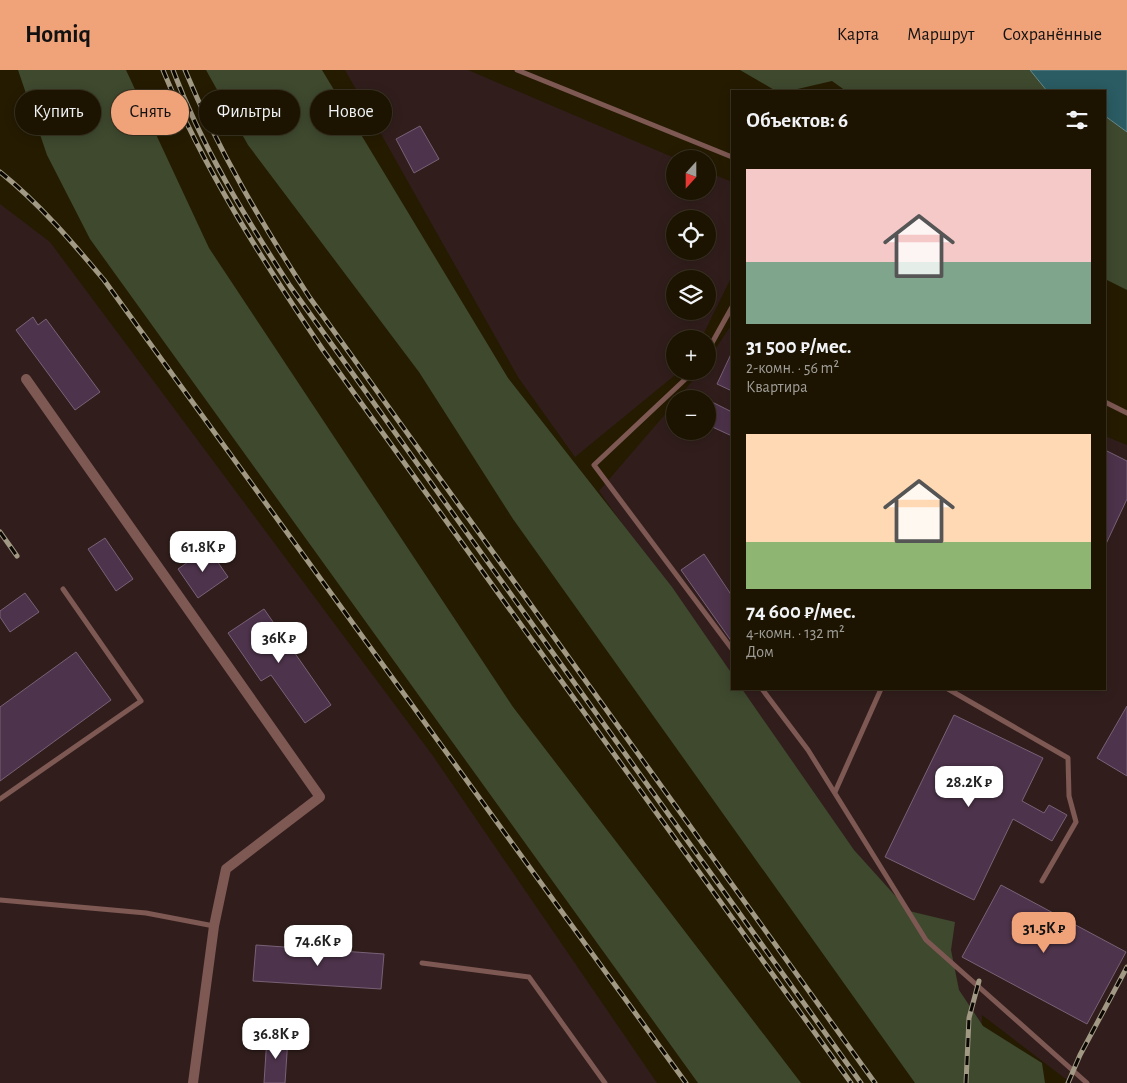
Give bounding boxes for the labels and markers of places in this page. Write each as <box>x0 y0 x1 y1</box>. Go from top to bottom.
pin: 61.8K ₽ <box>157 530 249 573</box>
pin: 36K ₽ <box>244 622 314 664</box>
pin: 28.2K ₽ <box>923 766 1015 808</box>
pin: 31.5K ₽ <box>998 912 1090 954</box>
pin: 74.6K ₽ <box>272 924 364 967</box>
pin: 36.8K ₽ <box>230 1018 322 1060</box>

